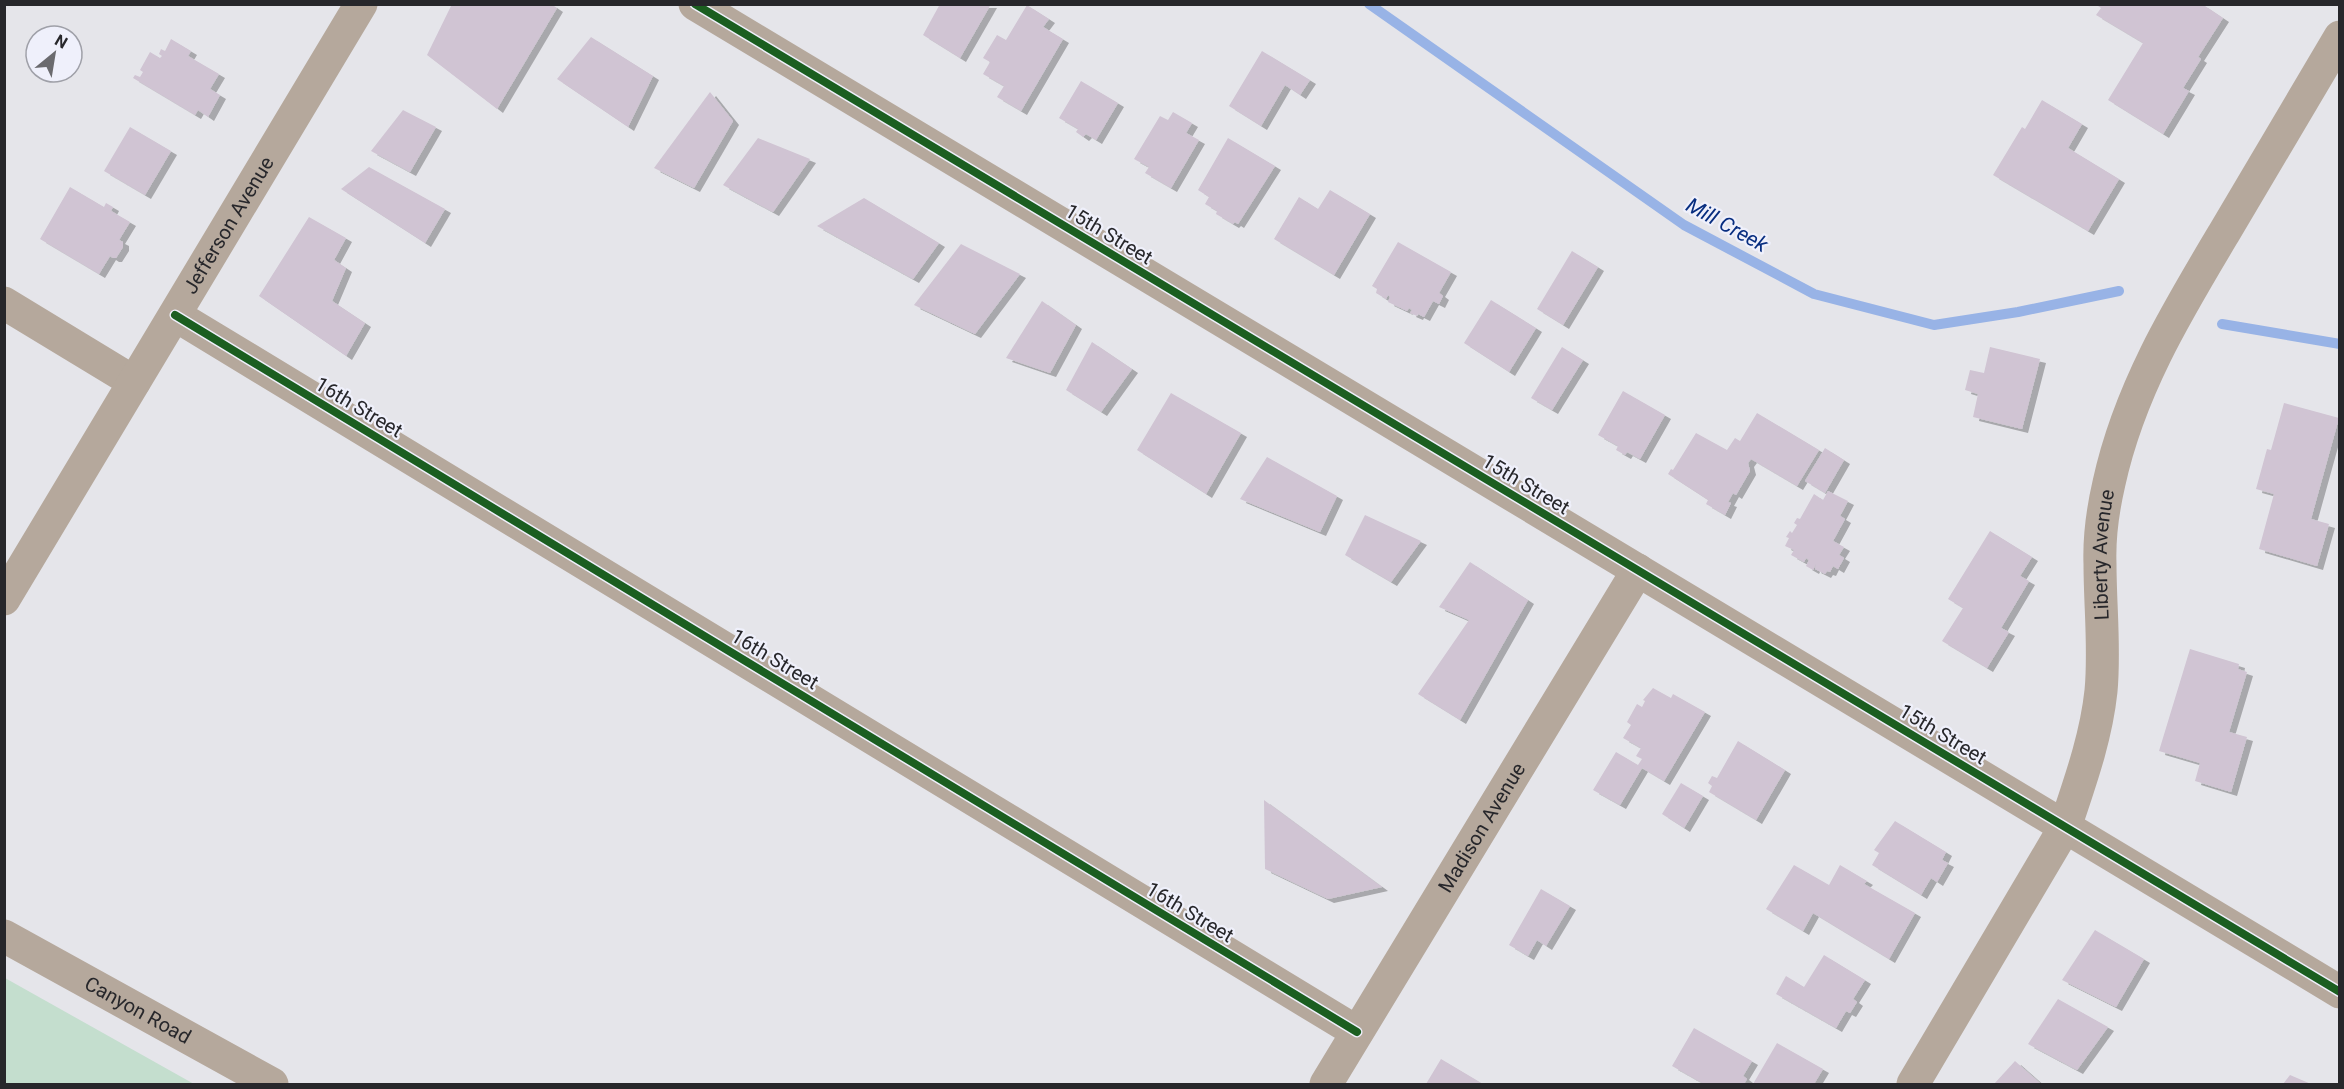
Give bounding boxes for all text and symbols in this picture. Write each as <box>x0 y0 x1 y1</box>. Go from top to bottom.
north arrow <box>24 24 84 84</box>
text: N <box>52 30 71 52</box>
street label: Jefferson Avenue <box>178 152 279 298</box>
water label: Mill Creek <box>1682 193 1773 258</box>
street label: 15th Street <box>1061 199 1157 269</box>
street label: 16th Street <box>311 372 407 442</box>
street label: 15th Street <box>1478 449 1574 519</box>
street label: Liberty Avenue <box>2088 487 2119 621</box>
street label: 16th Street <box>727 624 823 694</box>
street label: 15th Street <box>1895 699 1991 769</box>
street label: Madison Avenue <box>1433 758 1530 897</box>
street label: 16th Street <box>1142 877 1238 947</box>
street label: Canyon Road <box>81 971 195 1049</box>

